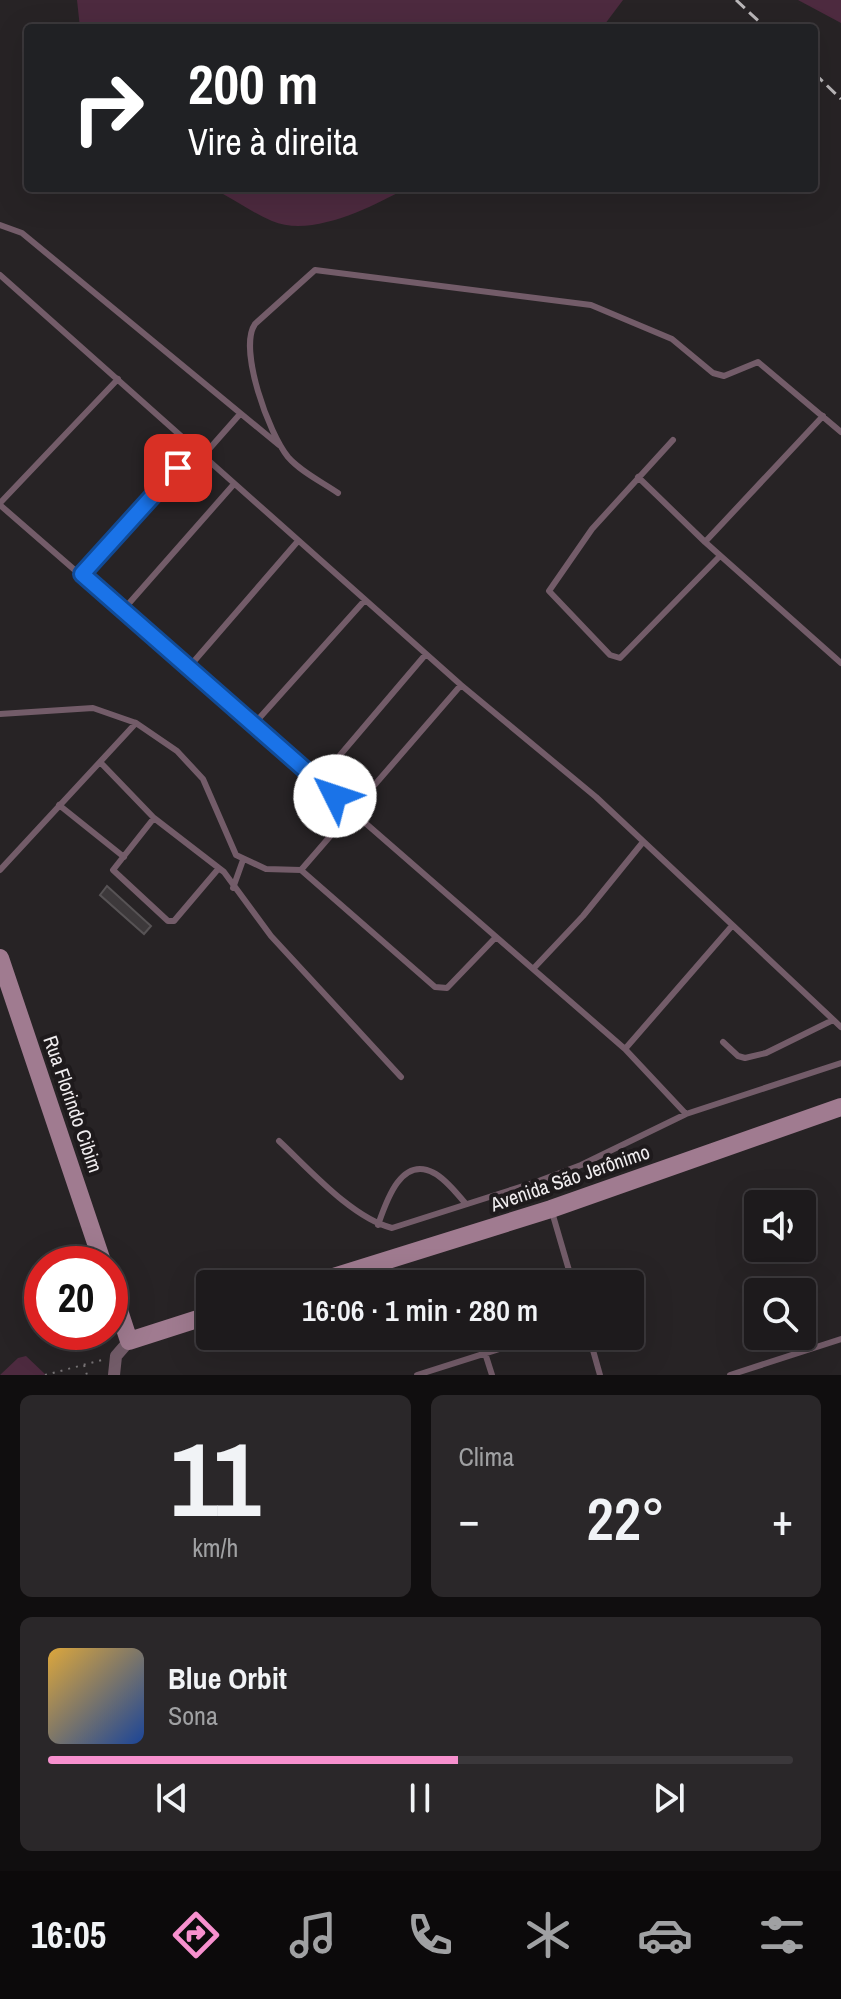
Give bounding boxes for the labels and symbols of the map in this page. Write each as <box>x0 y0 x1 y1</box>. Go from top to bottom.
pin <box>144 434 212 502</box>
position arrow <box>293 754 377 838</box>
street label: Rua Florindo Cibim <box>37 1032 110 1176</box>
street label: Avenida São Jerônimo <box>486 1138 653 1218</box>
speed limit sign: 20 <box>24 1246 128 1350</box>

